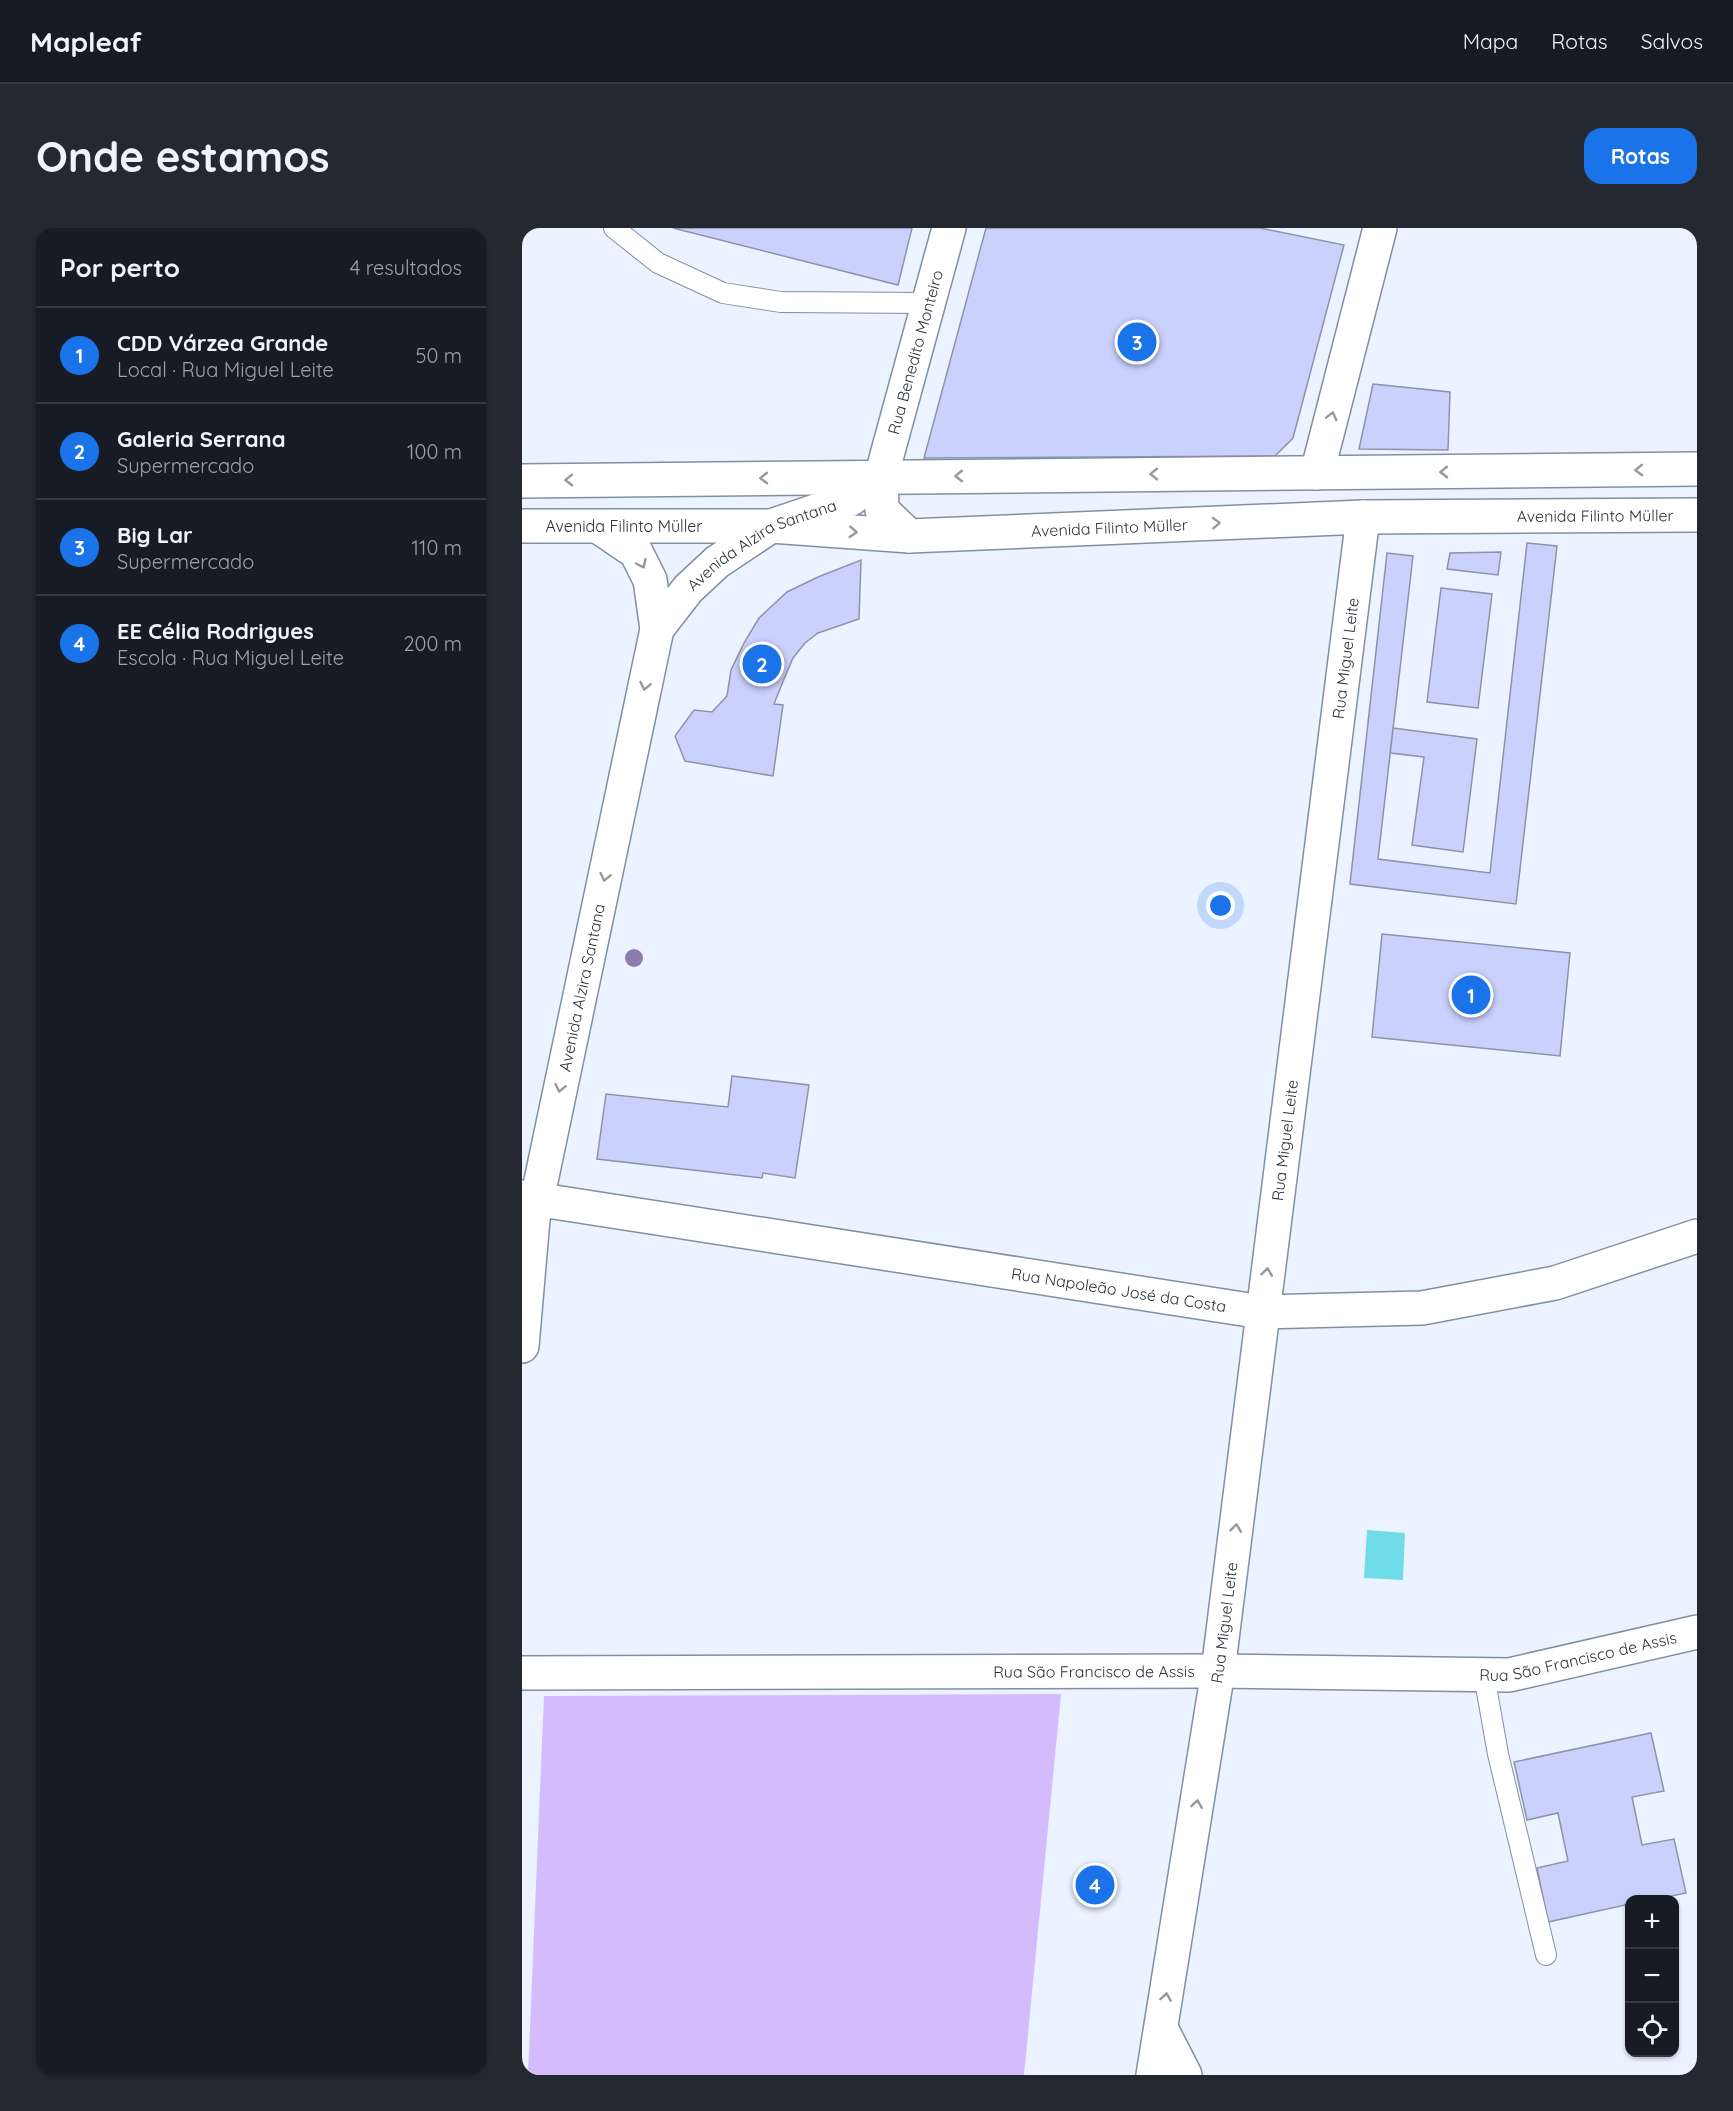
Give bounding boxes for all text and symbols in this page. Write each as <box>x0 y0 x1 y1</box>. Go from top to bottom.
text: Mapleaf <box>30 24 142 59</box>
text: Mapa <box>1463 28 1518 54</box>
text: Rotas <box>1551 28 1608 54</box>
text: Salvos <box>1641 28 1703 54</box>
button: Rotas <box>1584 128 1697 184</box>
text: Onde estamos <box>36 130 330 183</box>
text: Por perto <box>60 251 180 284</box>
text: 4 resultados <box>350 255 462 280</box>
street label: Rua Benedito Monteiro <box>883 268 947 436</box>
pin: 3 <box>1118 320 1156 364</box>
text: CDD Várzea Grande <box>117 329 328 357</box>
text: 1 <box>76 343 83 368</box>
text: 50 m <box>416 343 462 368</box>
text: Local · Rua Miguel Leite <box>117 357 334 382</box>
one-way arrow <box>1324 411 1337 421</box>
text: Galeria Serrana <box>117 425 286 453</box>
text: 2 <box>74 439 85 464</box>
text: 100 m <box>407 439 462 464</box>
text: Supermercado <box>117 453 254 478</box>
one-way arrow <box>1634 463 1643 476</box>
one-way arrow <box>1439 465 1448 478</box>
one-way arrow <box>1149 468 1158 481</box>
one-way arrow <box>954 470 963 482</box>
one-way arrow <box>759 472 768 484</box>
one-way arrow <box>565 474 574 486</box>
street label: Avenida Alzira Santana <box>683 495 839 595</box>
street label: Avenida Filinto Müller <box>1517 505 1674 526</box>
street label: Avenida Filinto Müller <box>1031 514 1188 541</box>
street label: Avenida Filinto Müller <box>546 516 702 536</box>
one-way arrow <box>1211 517 1220 529</box>
text: Big Lar <box>117 521 193 549</box>
one-way arrow <box>849 525 858 538</box>
text: 3 <box>74 535 85 560</box>
text: 110 m <box>412 535 462 560</box>
text: Supermercado <box>117 549 254 574</box>
one-way arrow <box>635 558 647 569</box>
street label: Rua Miguel Leite <box>1328 596 1363 720</box>
text: EE Célia Rodrigues <box>117 617 314 645</box>
text: 4 <box>74 631 85 656</box>
text: 200 m <box>403 631 462 656</box>
pin: 2 <box>742 642 782 686</box>
text: Escola · Rua Miguel Leite <box>117 645 344 670</box>
one-way arrow <box>640 681 653 691</box>
one-way arrow <box>599 872 612 882</box>
your location <box>1206 891 1235 920</box>
street label: Avenida Alzira Santana <box>554 902 609 1073</box>
pin: 1 <box>1452 972 1490 1017</box>
street label: Rua Miguel Leite <box>1267 1079 1302 1202</box>
one-way arrow <box>554 1083 567 1093</box>
street label: Rua Napoleão José da Costa <box>1010 1263 1228 1316</box>
one-way arrow <box>1261 1267 1273 1276</box>
one-way arrow <box>1229 1523 1241 1532</box>
street label: Rua Miguel Leite <box>1206 1561 1242 1685</box>
street label: Rua São Francisco de Assis <box>1479 1627 1679 1685</box>
street label: Rua São Francisco de Assis <box>993 1661 1195 1682</box>
one-way arrow <box>1190 1799 1202 1809</box>
pin: 4 <box>1076 1862 1114 1908</box>
map controls <box>1625 1895 1679 2057</box>
button: + <box>1625 1895 1679 1949</box>
button: − <box>1625 1949 1679 2003</box>
one-way arrow <box>1159 1992 1172 2002</box>
button: locate <box>1625 2003 1679 2057</box>

